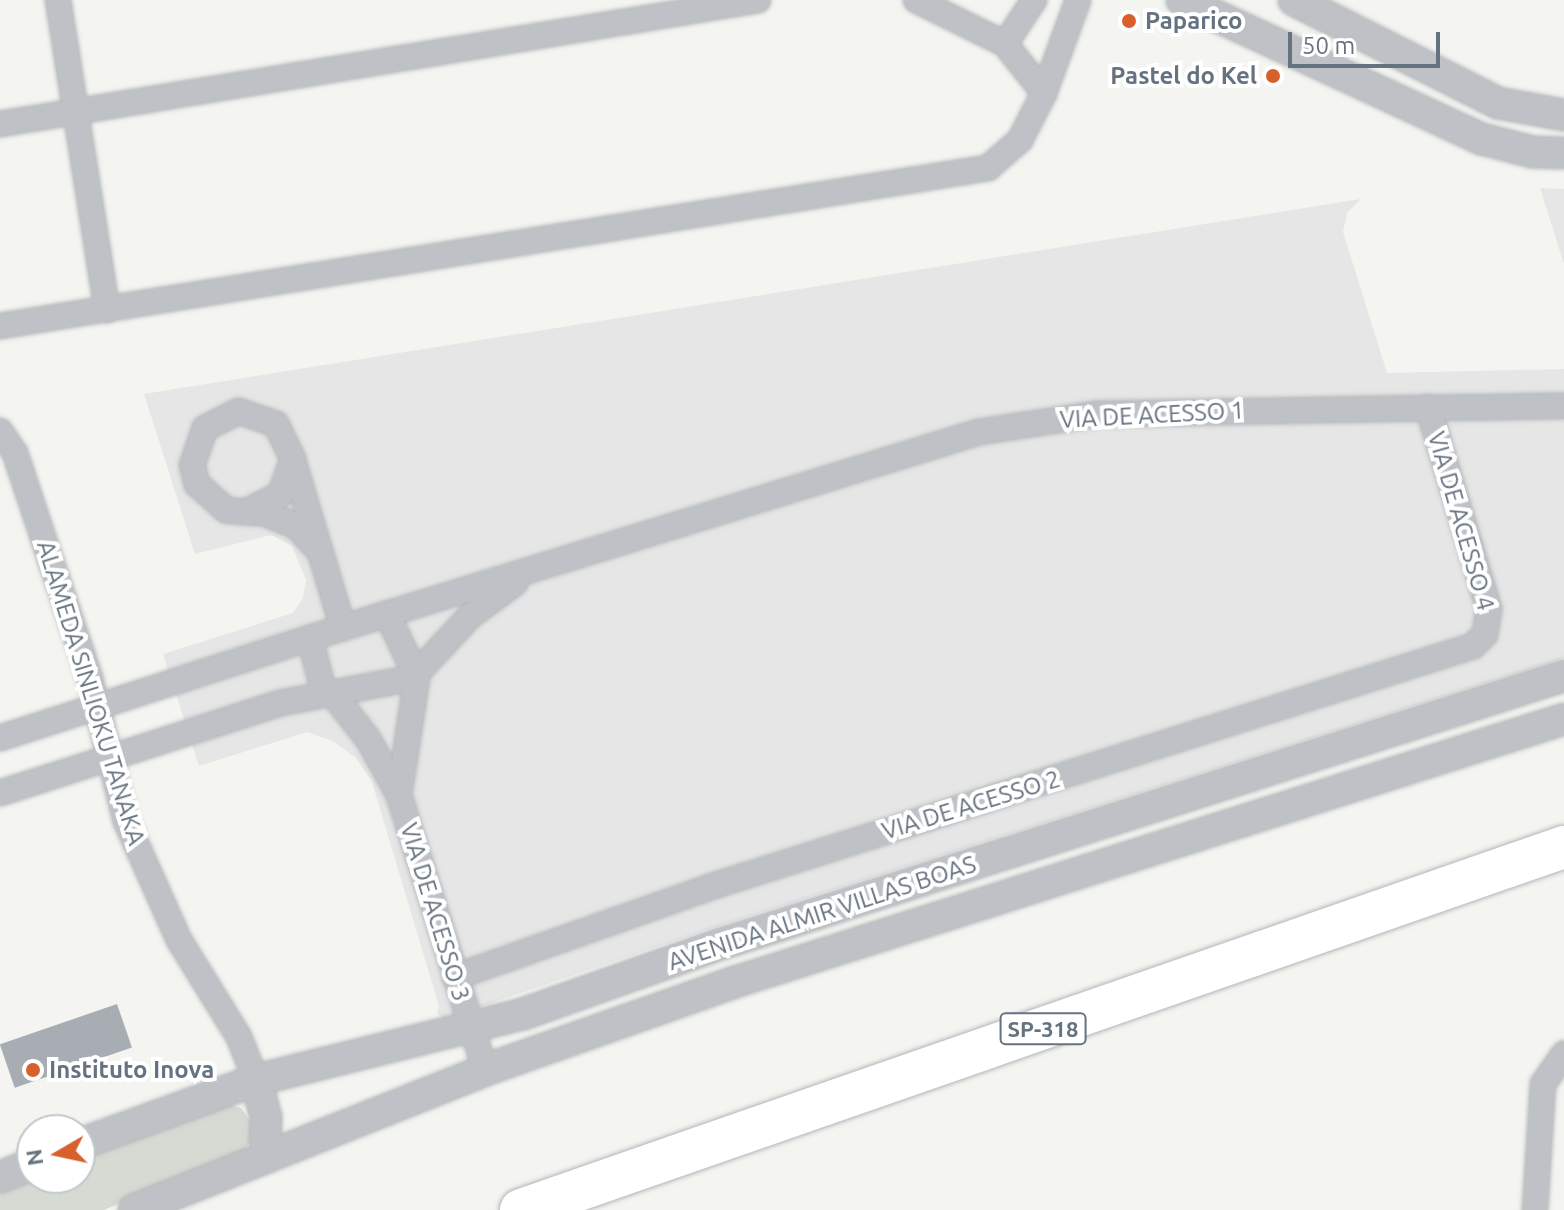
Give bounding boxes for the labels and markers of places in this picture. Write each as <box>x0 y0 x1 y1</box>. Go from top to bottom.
place label: Paparico <box>1145 7 1243 35</box>
marker: Paparico <box>1120 12 1138 30</box>
place label: Pastel do Kel <box>1110 62 1257 90</box>
marker: Pastel do Kel <box>1264 67 1282 85</box>
place label: Instituto Inova <box>49 1056 214 1084</box>
marker: Instituto Inova <box>24 1061 42 1079</box>

